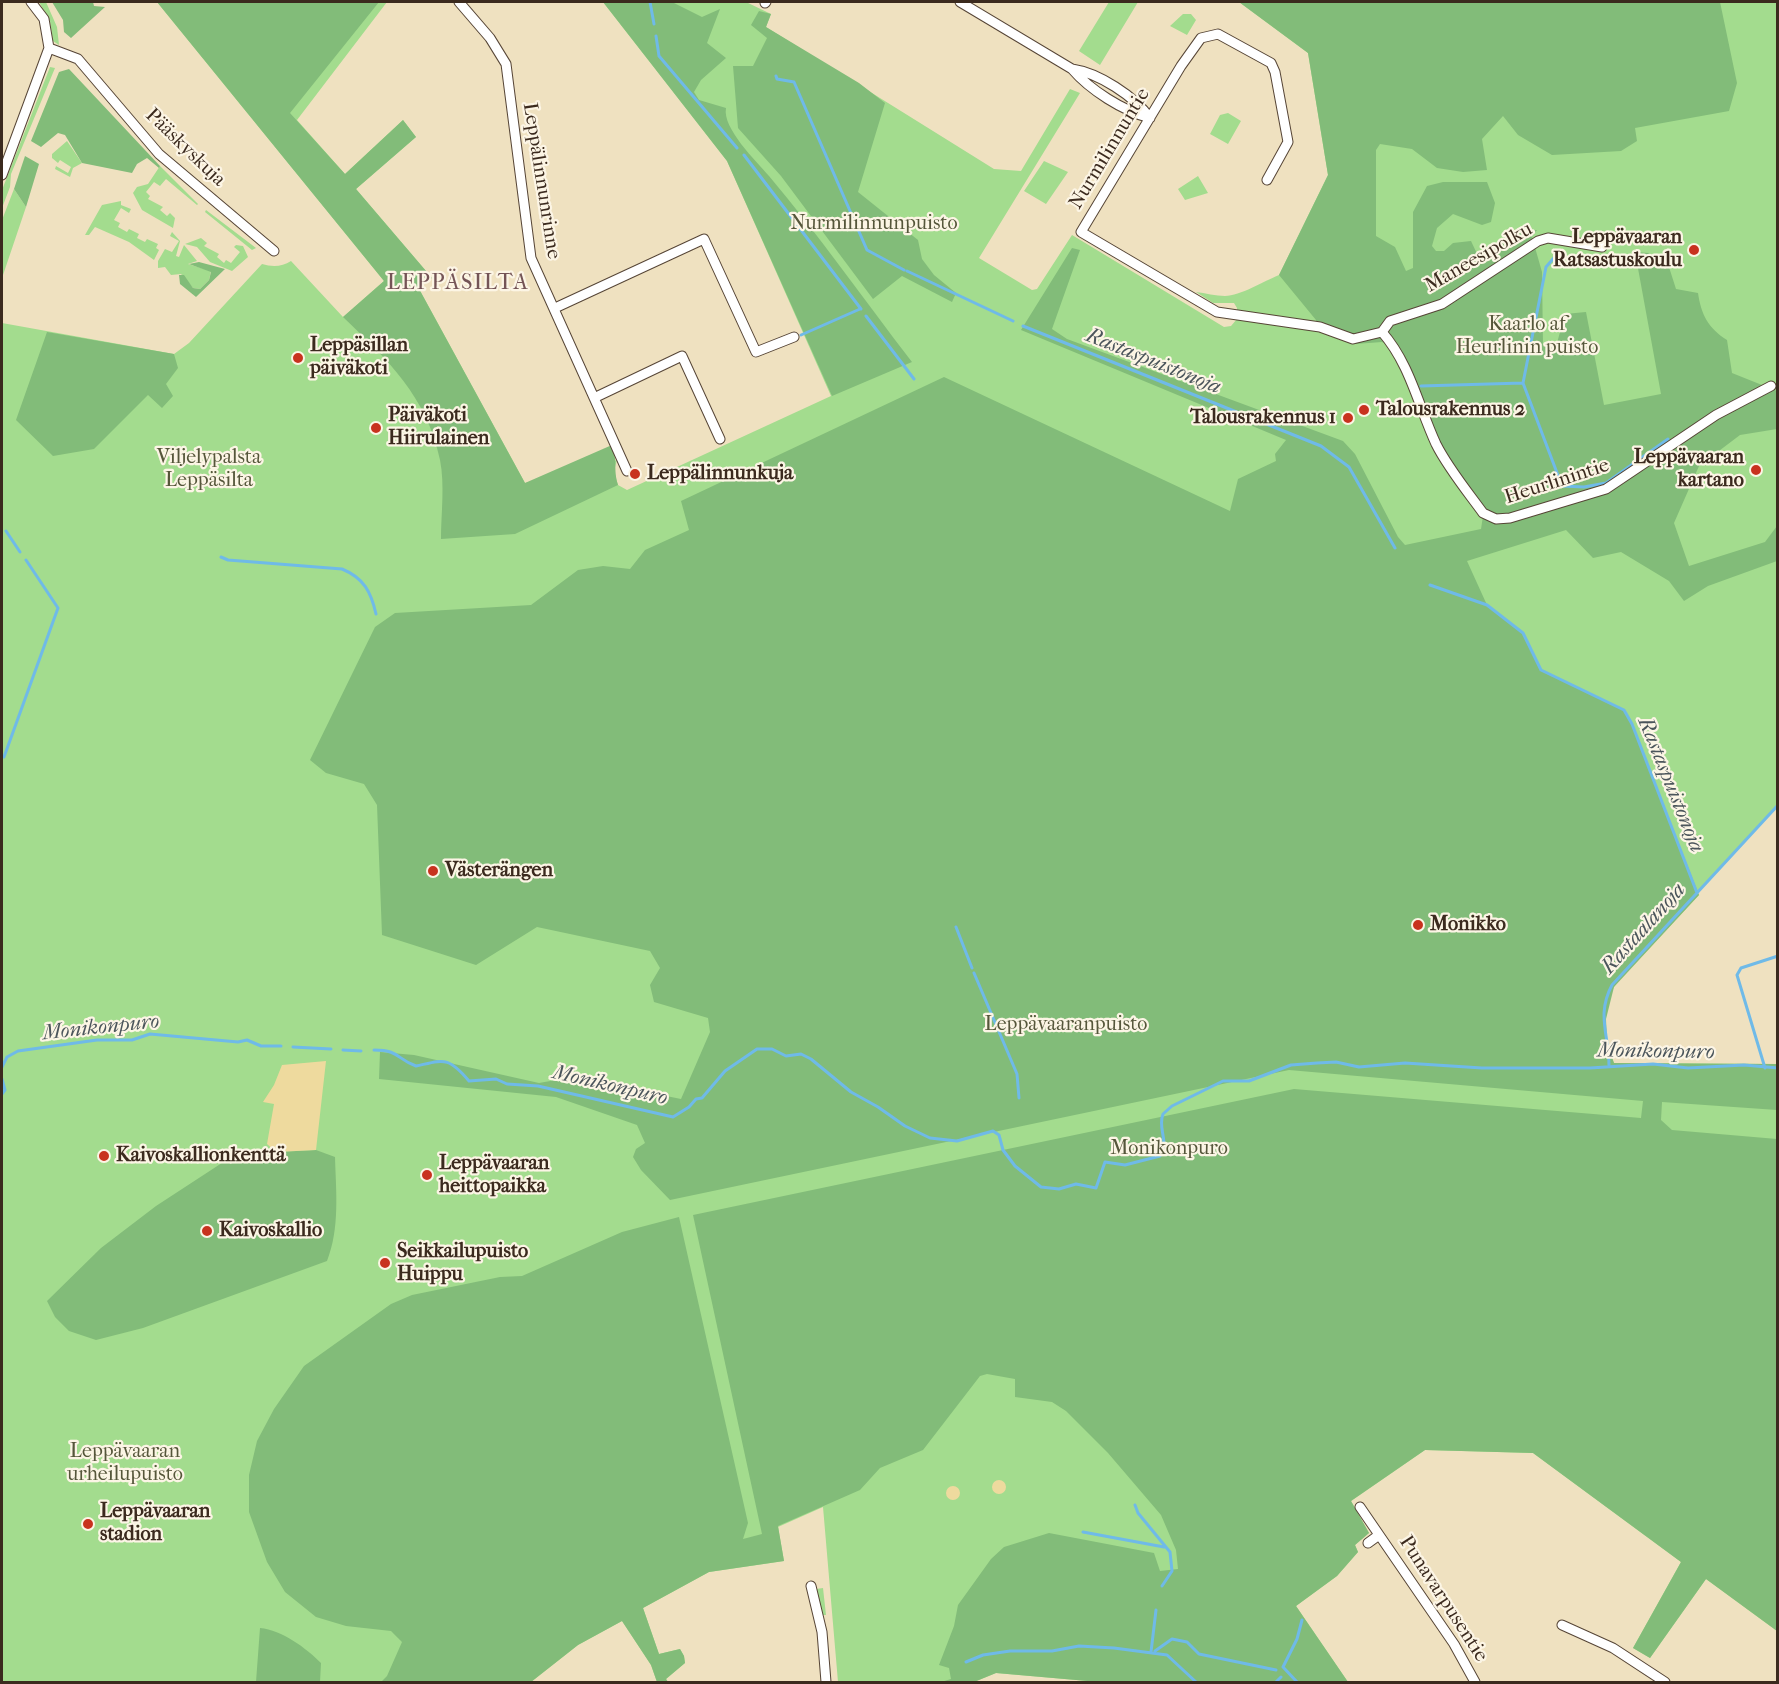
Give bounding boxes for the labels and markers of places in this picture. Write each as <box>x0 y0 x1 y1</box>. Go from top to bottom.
place label: Leppävaaran Ratsastuskoulu <box>1553 226 1682 273</box>
marker: Leppävaaran Ratsastuskoulu <box>1687 243 1701 257</box>
place label: Leppäsillan päiväkoti <box>310 334 408 381</box>
marker: Leppäsillan päiväkoti <box>291 351 305 365</box>
place label: Talousrakennus 2 <box>1376 398 1525 422</box>
marker: Talousrakennus 2 <box>1357 403 1371 417</box>
place label: Päiväkoti Hiirulainen <box>388 404 489 451</box>
place label: Talousrakennus 1 <box>1190 406 1336 430</box>
marker: Talousrakennus 1 <box>1341 411 1355 425</box>
marker: Päiväkoti Hiirulainen <box>369 421 383 435</box>
place label: Leppävaaran kartano <box>1634 446 1744 493</box>
place label: Leppälinnunkuja <box>647 462 793 486</box>
marker: Leppävaaran kartano <box>1749 463 1763 477</box>
marker: Leppälinnunkuja <box>628 467 642 481</box>
place label: Västerängen <box>445 859 553 883</box>
marker: Västerängen <box>426 864 440 878</box>
place label: Monikko <box>1430 913 1506 937</box>
marker: Monikko <box>1411 918 1425 932</box>
place label: Kaivoskallionkenttä <box>116 1144 286 1168</box>
marker: Kaivoskallionkenttä <box>97 1149 111 1163</box>
place label: Leppävaaran heittopaikka <box>439 1152 549 1199</box>
marker: Leppävaaran heittopaikka <box>420 1168 434 1182</box>
place label: Kaivoskallio <box>219 1219 322 1243</box>
marker: Kaivoskallio <box>200 1224 214 1238</box>
place label: Seikkailupuisto Huippu <box>397 1240 528 1287</box>
marker: Seikkailupuisto Huippu <box>378 1256 392 1270</box>
place label: Leppävaaran stadion <box>100 1500 210 1547</box>
marker: Leppävaaran stadion <box>81 1517 95 1531</box>

